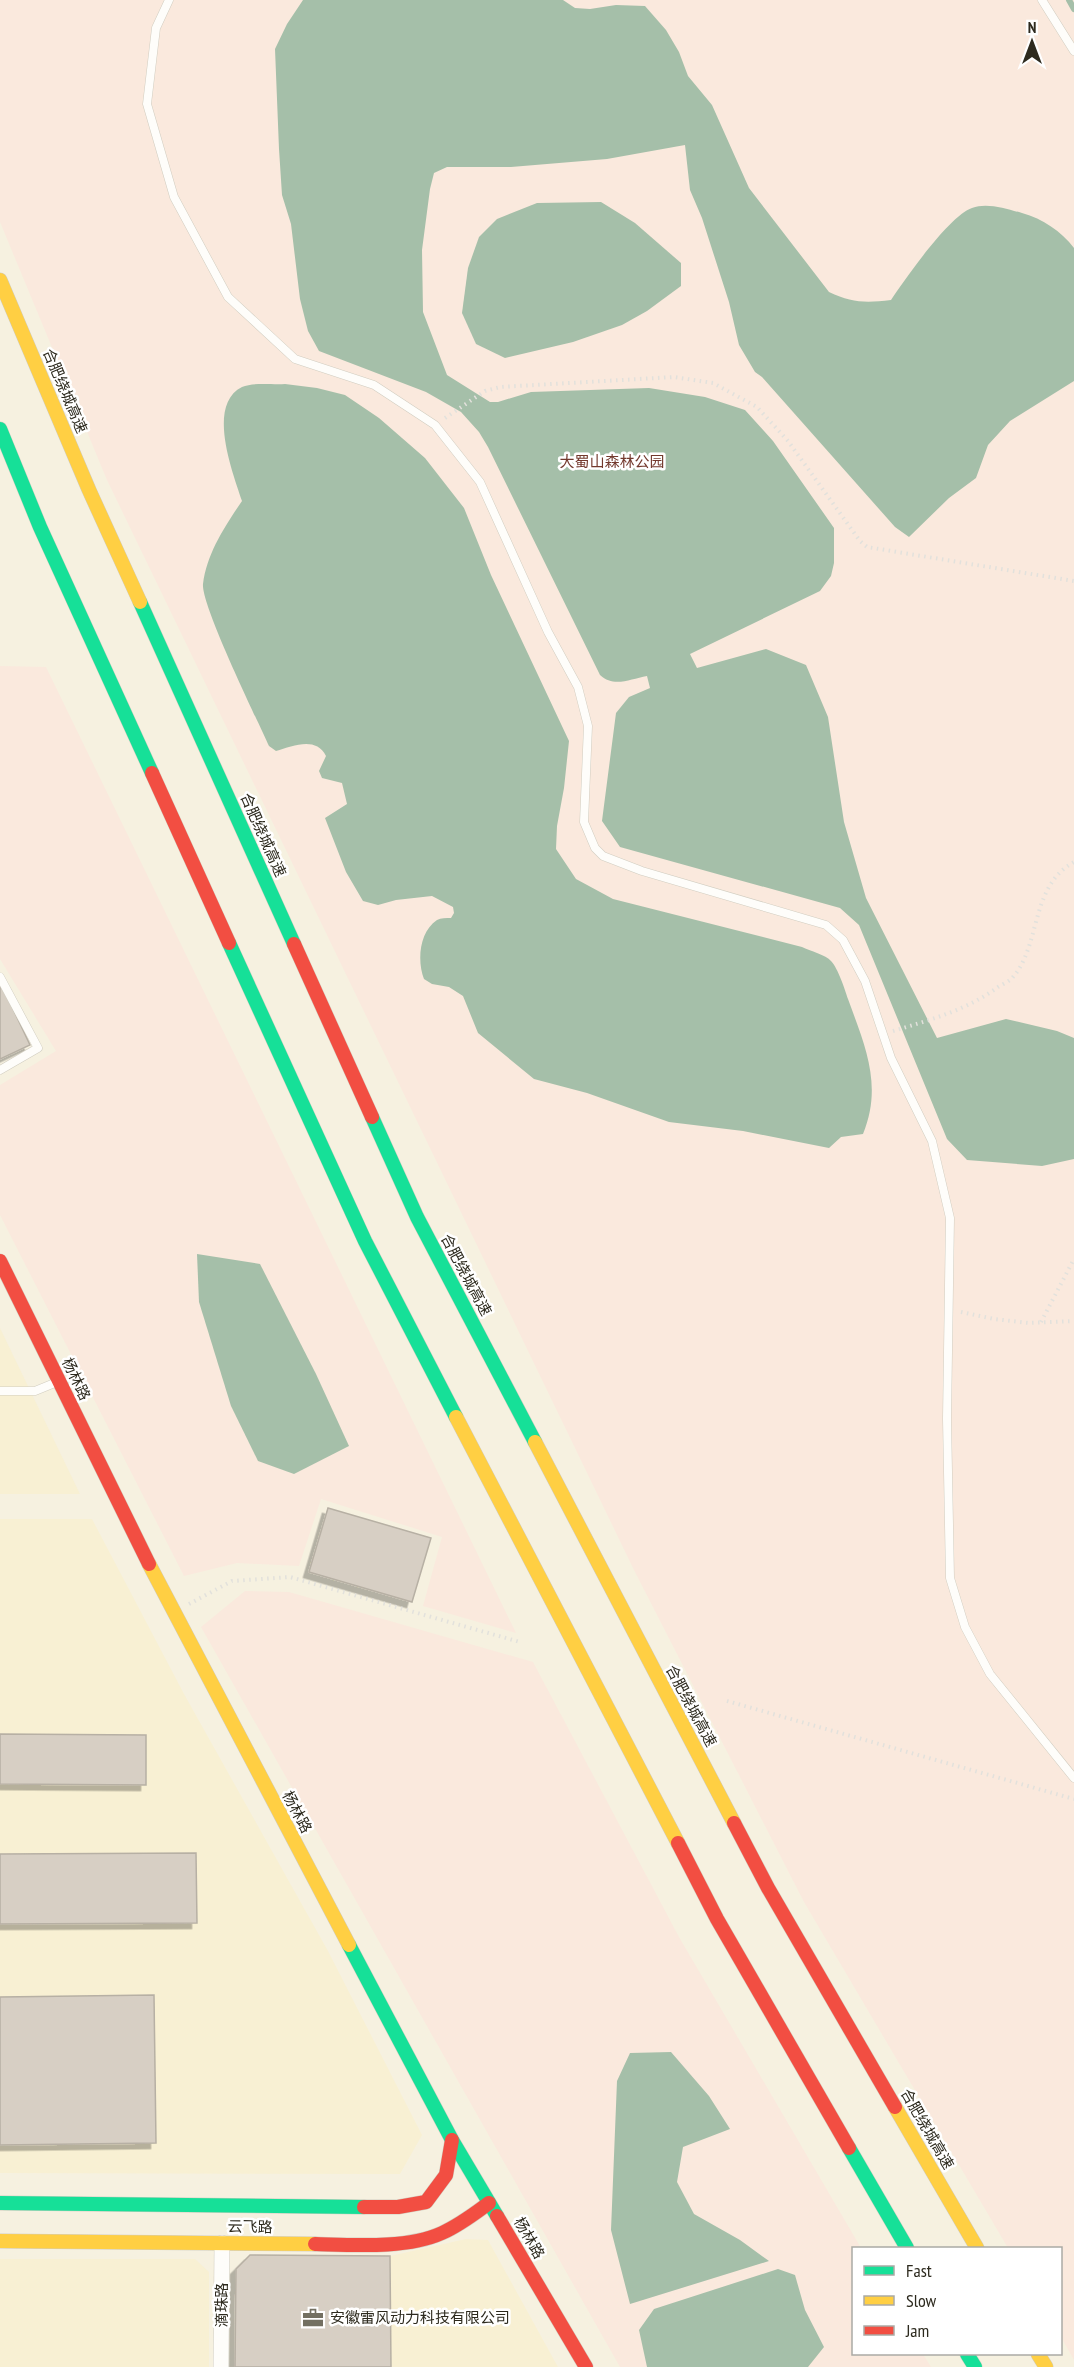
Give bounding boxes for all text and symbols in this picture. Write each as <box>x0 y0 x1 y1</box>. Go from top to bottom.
north arrow <box>1002 12 1062 72</box>
text: N <box>1028 17 1036 37</box>
street label: 合肥绕城高速 <box>39 346 92 436</box>
park label: 大蜀山森林公园 <box>559 452 665 471</box>
street label: 合肥绕城高速 <box>236 790 290 880</box>
street label: 合肥绕城高速 <box>437 1231 496 1319</box>
street label: 杨林路 <box>58 1354 95 1403</box>
street label: 合肥绕城高速 <box>662 1662 721 1750</box>
street label: 杨林路 <box>278 1787 316 1836</box>
street label: 合肥绕城高速 <box>897 2085 958 2172</box>
street label: 杨林路 <box>510 2214 549 2262</box>
street label: 云飞路 <box>227 2217 273 2236</box>
legend <box>852 2247 1062 2355</box>
text: Fast <box>906 2259 932 2282</box>
street label: 滴珠路 <box>212 2282 231 2328</box>
text: Slow <box>906 2289 937 2312</box>
office icon: 安徽雷风动力科技有限公司 <box>301 2306 325 2330</box>
place label: 安徽雷风动力科技有限公司 <box>330 2308 510 2327</box>
text: Jam <box>905 2319 929 2342</box>

